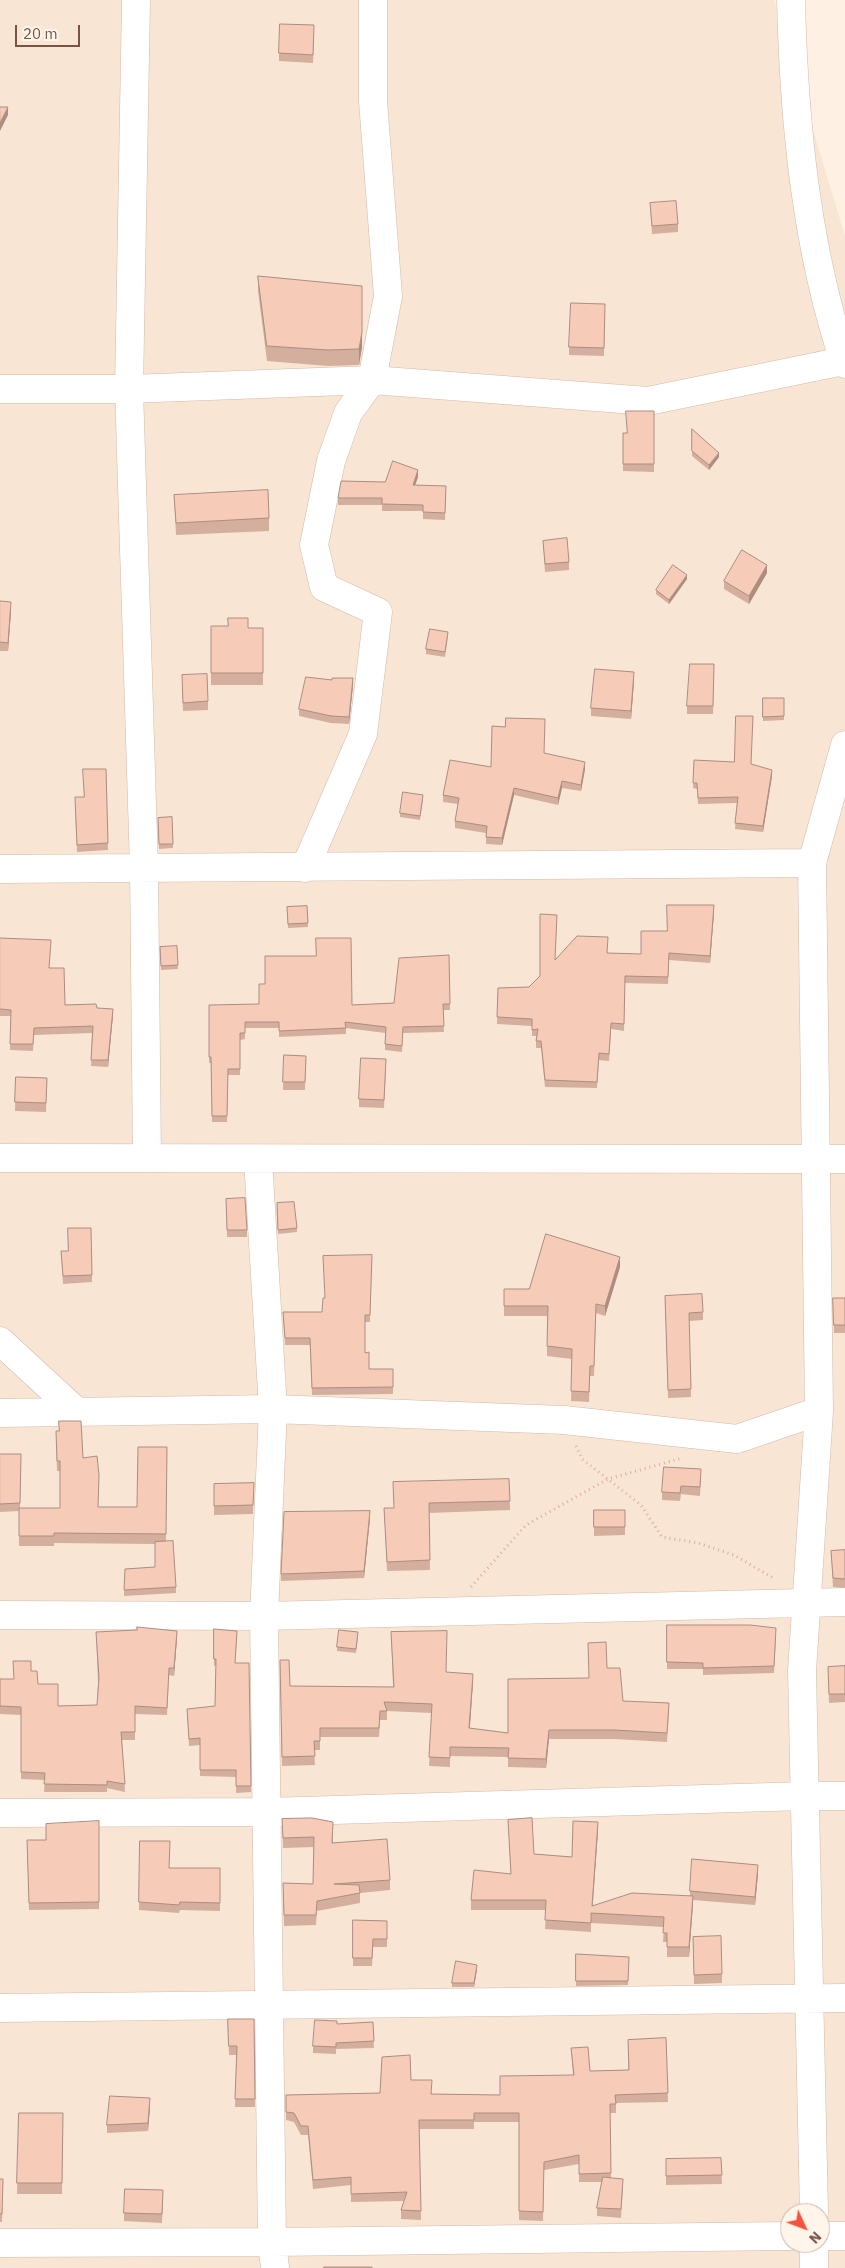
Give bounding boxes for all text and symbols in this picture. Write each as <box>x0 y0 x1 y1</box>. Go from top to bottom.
scale bar <box>18 15 82 47</box>
text: 20 m <box>23 24 58 43</box>
north arrow <box>780 2203 830 2253</box>
text: N <box>805 2228 825 2247</box>

